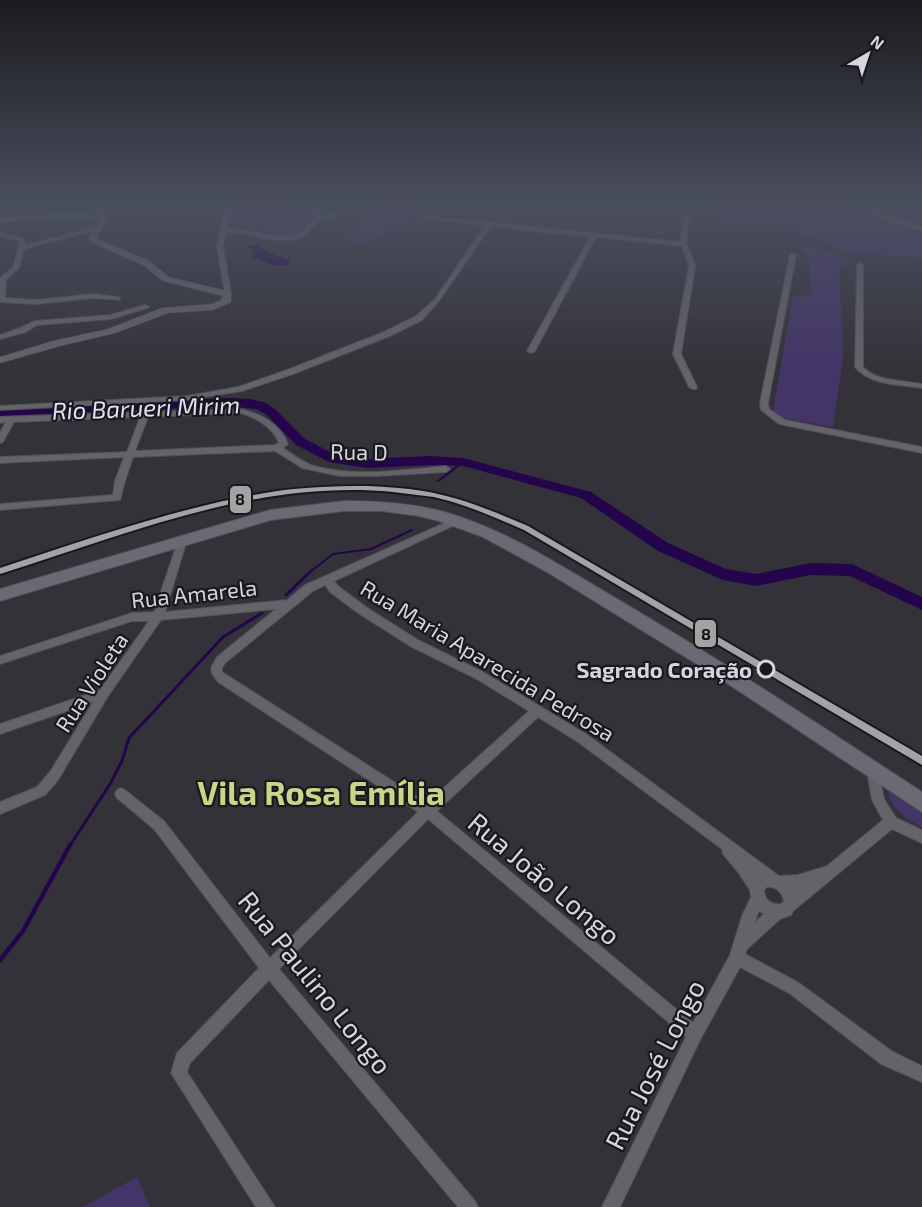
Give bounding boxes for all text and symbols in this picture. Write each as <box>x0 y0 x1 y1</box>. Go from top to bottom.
north arrow <box>838 24 898 84</box>
text: N <box>867 31 888 53</box>
water label: Rio Barueri Mirim <box>51 389 241 425</box>
street label: Rua D <box>330 437 388 465</box>
line badge: 8 <box>229 485 252 514</box>
text: 8 <box>235 489 245 508</box>
street label: Rua Amarela <box>130 573 258 613</box>
street label: Rua Maria Aparecida Pedrosa <box>356 574 620 746</box>
line badge: 8 <box>694 619 717 648</box>
text: 8 <box>701 624 711 643</box>
street label: Rua Violeta <box>49 628 133 736</box>
place label: Sagrado Coração <box>577 656 752 684</box>
marker: Sagrado Coração <box>757 660 775 678</box>
district label: Vila Rosa Emília <box>197 772 445 812</box>
street label: Rua João Longo <box>462 805 627 952</box>
street label: Rua Paulino Longo <box>232 884 400 1080</box>
street label: Rua José Longo <box>597 974 711 1155</box>

